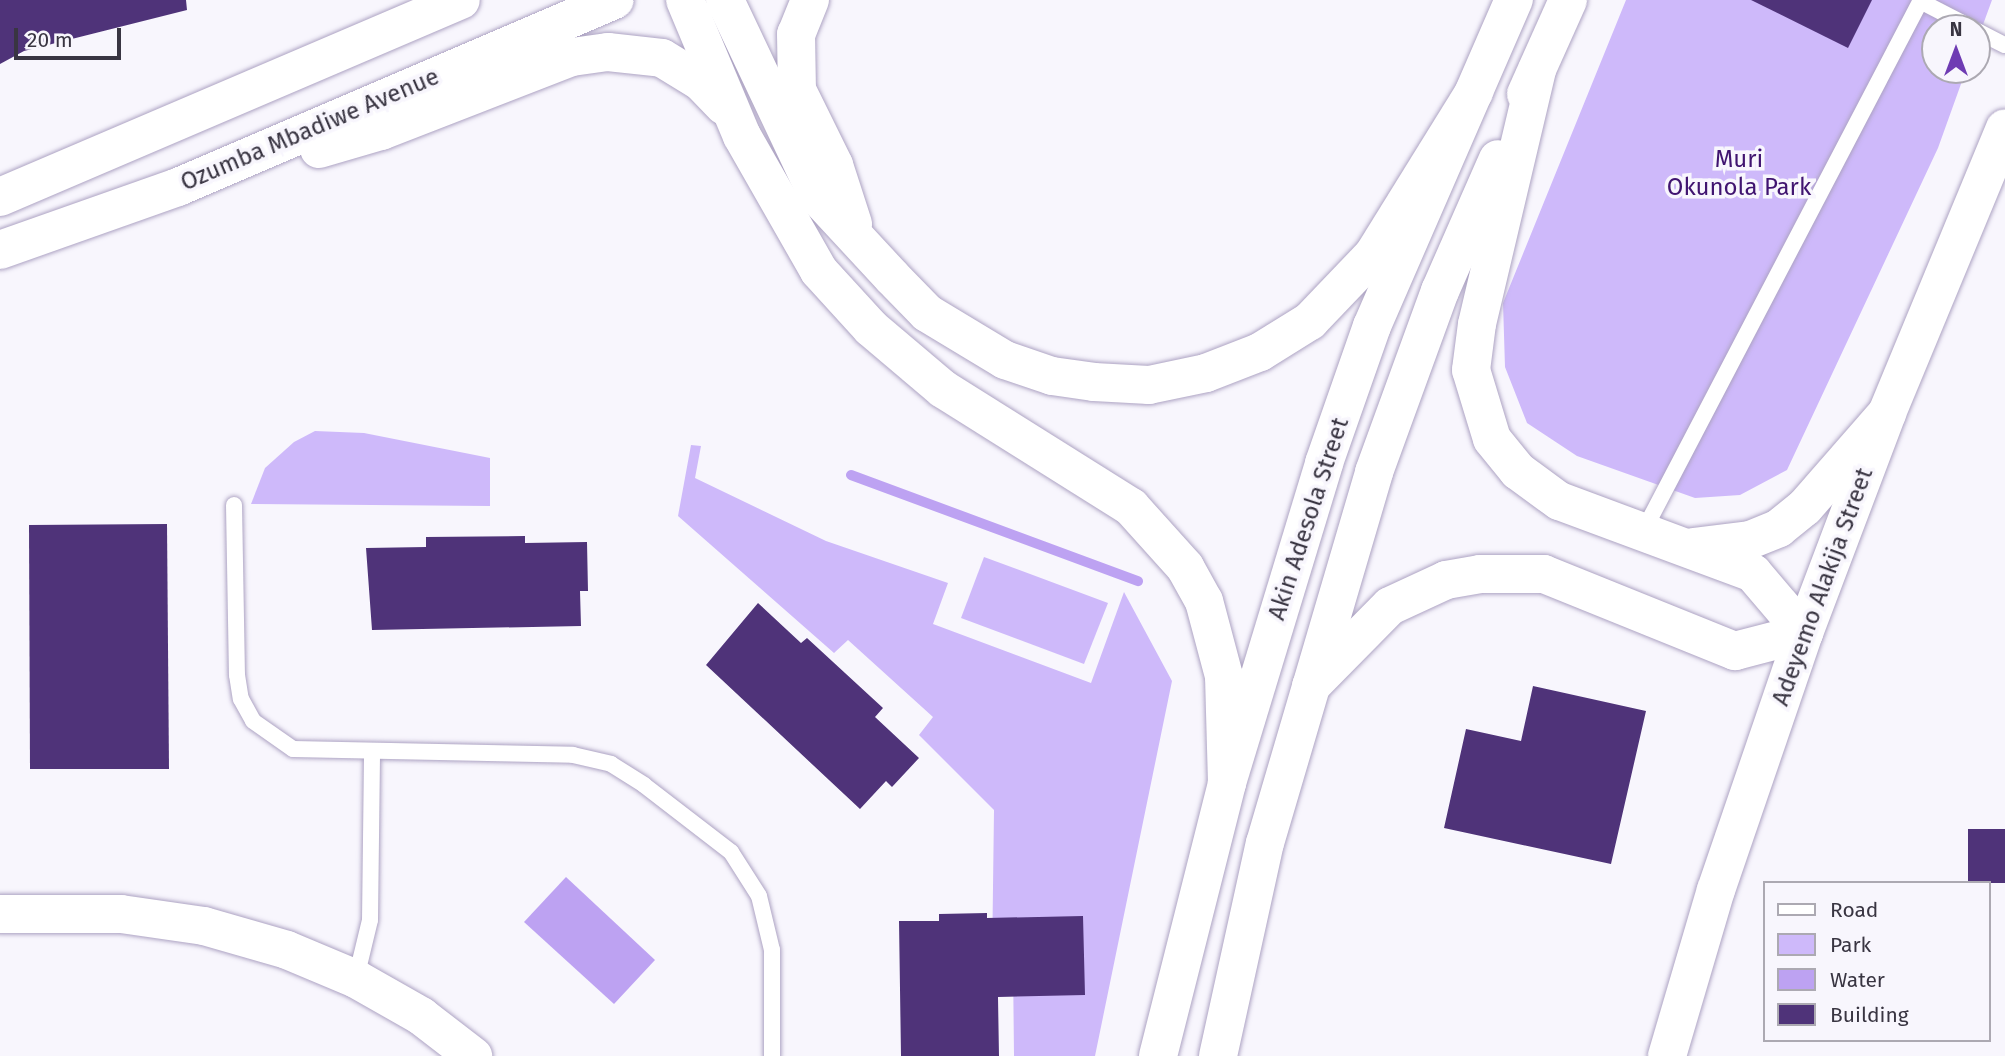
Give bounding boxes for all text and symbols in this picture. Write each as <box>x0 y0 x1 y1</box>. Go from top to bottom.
scale bar <box>18 14 124 58</box>
north arrow <box>1921 14 1991 84</box>
text: N <box>1950 18 1962 41</box>
text: 20 m <box>27 27 73 53</box>
street label: Ozumba Mbadiwe Avenue <box>177 62 443 198</box>
park label: Muri Okunola Park <box>1667 146 1811 202</box>
street label: Akin Adesola Street <box>1263 414 1355 624</box>
street label: Adeyemo Alakija Street <box>1767 464 1879 710</box>
legend <box>1764 881 1991 1042</box>
text: Road <box>1830 897 1878 923</box>
text: Park <box>1830 932 1871 958</box>
text: Water <box>1830 967 1885 993</box>
text: Building <box>1830 1002 1909 1028</box>

